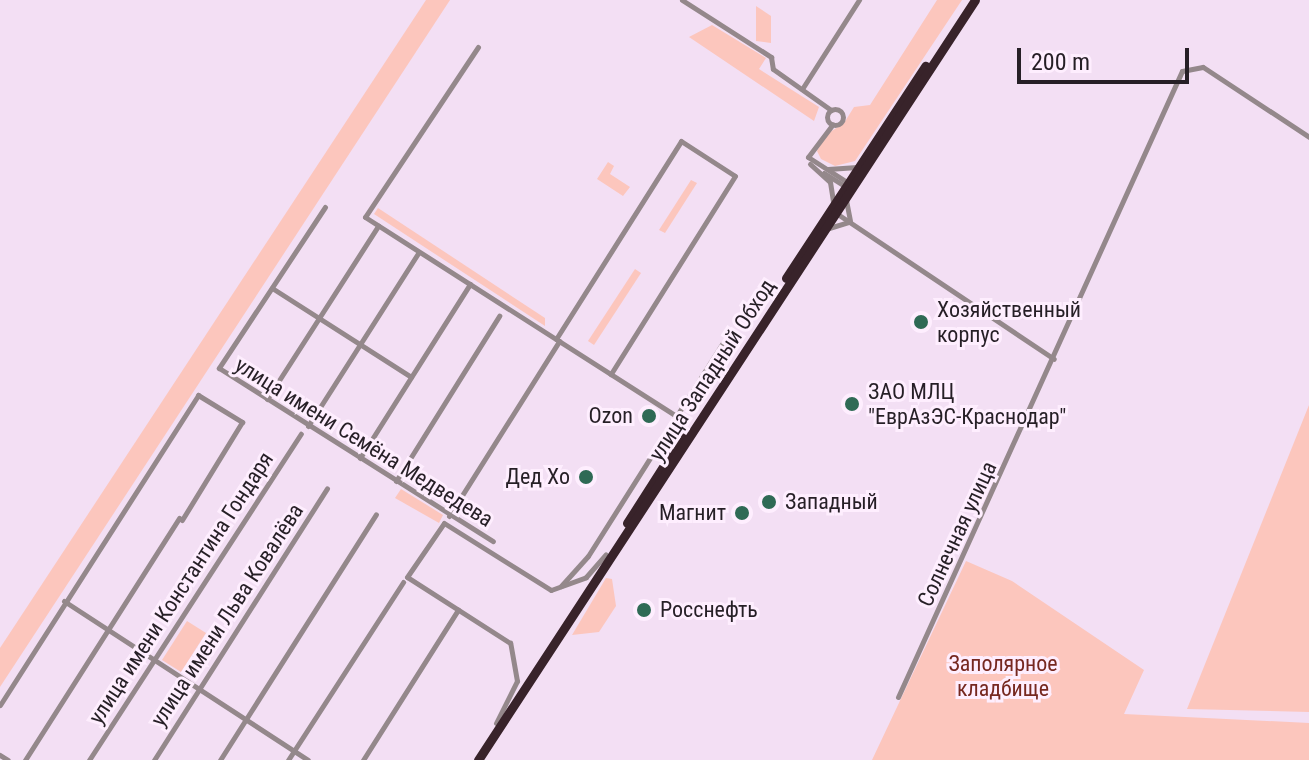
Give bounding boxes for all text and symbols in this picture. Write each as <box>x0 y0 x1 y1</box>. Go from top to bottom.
scale bar <box>1021 32 1193 82</box>
text: 200 m <box>1031 48 1090 76</box>
street label: улица Западный Обход <box>643 274 781 466</box>
place label: Хозяйственный корпус <box>937 296 1081 348</box>
marker: Хозяйственный корпус <box>912 313 930 331</box>
street label: улица имени Семёна Медведева <box>230 351 498 533</box>
place label: ЗАО МЛЦ "ЕврАзЭС-Краснодар" <box>868 378 1066 430</box>
marker: ЗАО МЛЦ "ЕврАзЭС-Краснодар" <box>843 395 861 413</box>
place label: Ozon <box>589 403 633 429</box>
marker: Ozon <box>640 407 658 425</box>
street label: улица имени Константина Гондаря <box>83 447 279 729</box>
street label: Солнечная улица <box>912 457 1002 611</box>
place label: Дед Хо <box>505 464 570 490</box>
marker: Дед Хо <box>577 468 595 486</box>
place label: Западный <box>785 489 878 515</box>
marker: Западный <box>760 493 778 511</box>
street label: улица имени Льва Ковалёва <box>145 499 309 731</box>
place label: Магнит <box>659 500 726 526</box>
marker: Магнит <box>733 504 751 522</box>
place label: Росснефть <box>660 597 758 623</box>
marker: Росснефть <box>635 601 653 619</box>
park label: Заполярное кладбище <box>948 650 1058 702</box>

